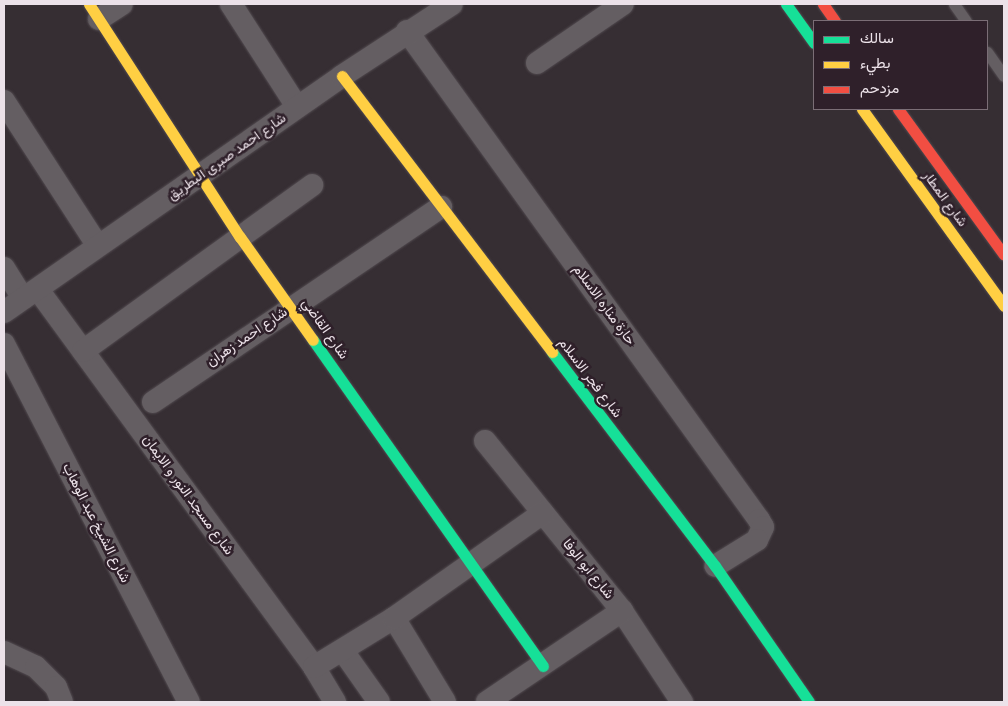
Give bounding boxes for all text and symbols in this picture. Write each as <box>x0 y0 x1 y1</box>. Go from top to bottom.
legend <box>813 20 988 110</box>
text: سالك <box>860 29 894 47</box>
text: بطيء <box>860 54 890 72</box>
text: مزدحم <box>860 79 899 97</box>
street label: شارع احمد صبرى البطريق <box>165 110 289 204</box>
street label: شارع المطار <box>919 168 971 230</box>
street label: حارة مناره الاسلام <box>569 262 639 348</box>
street label: شارع القاضي <box>298 295 352 363</box>
street label: شارع احمد زهران <box>203 304 291 370</box>
street label: شارع فجر الاسلام <box>555 335 625 421</box>
street label: شارع مسجد النور و الايمان <box>139 432 237 558</box>
street label: شارع الشيخ عبد الوهاب <box>59 460 133 586</box>
street label: شارع ابو الوفا <box>559 536 617 602</box>

